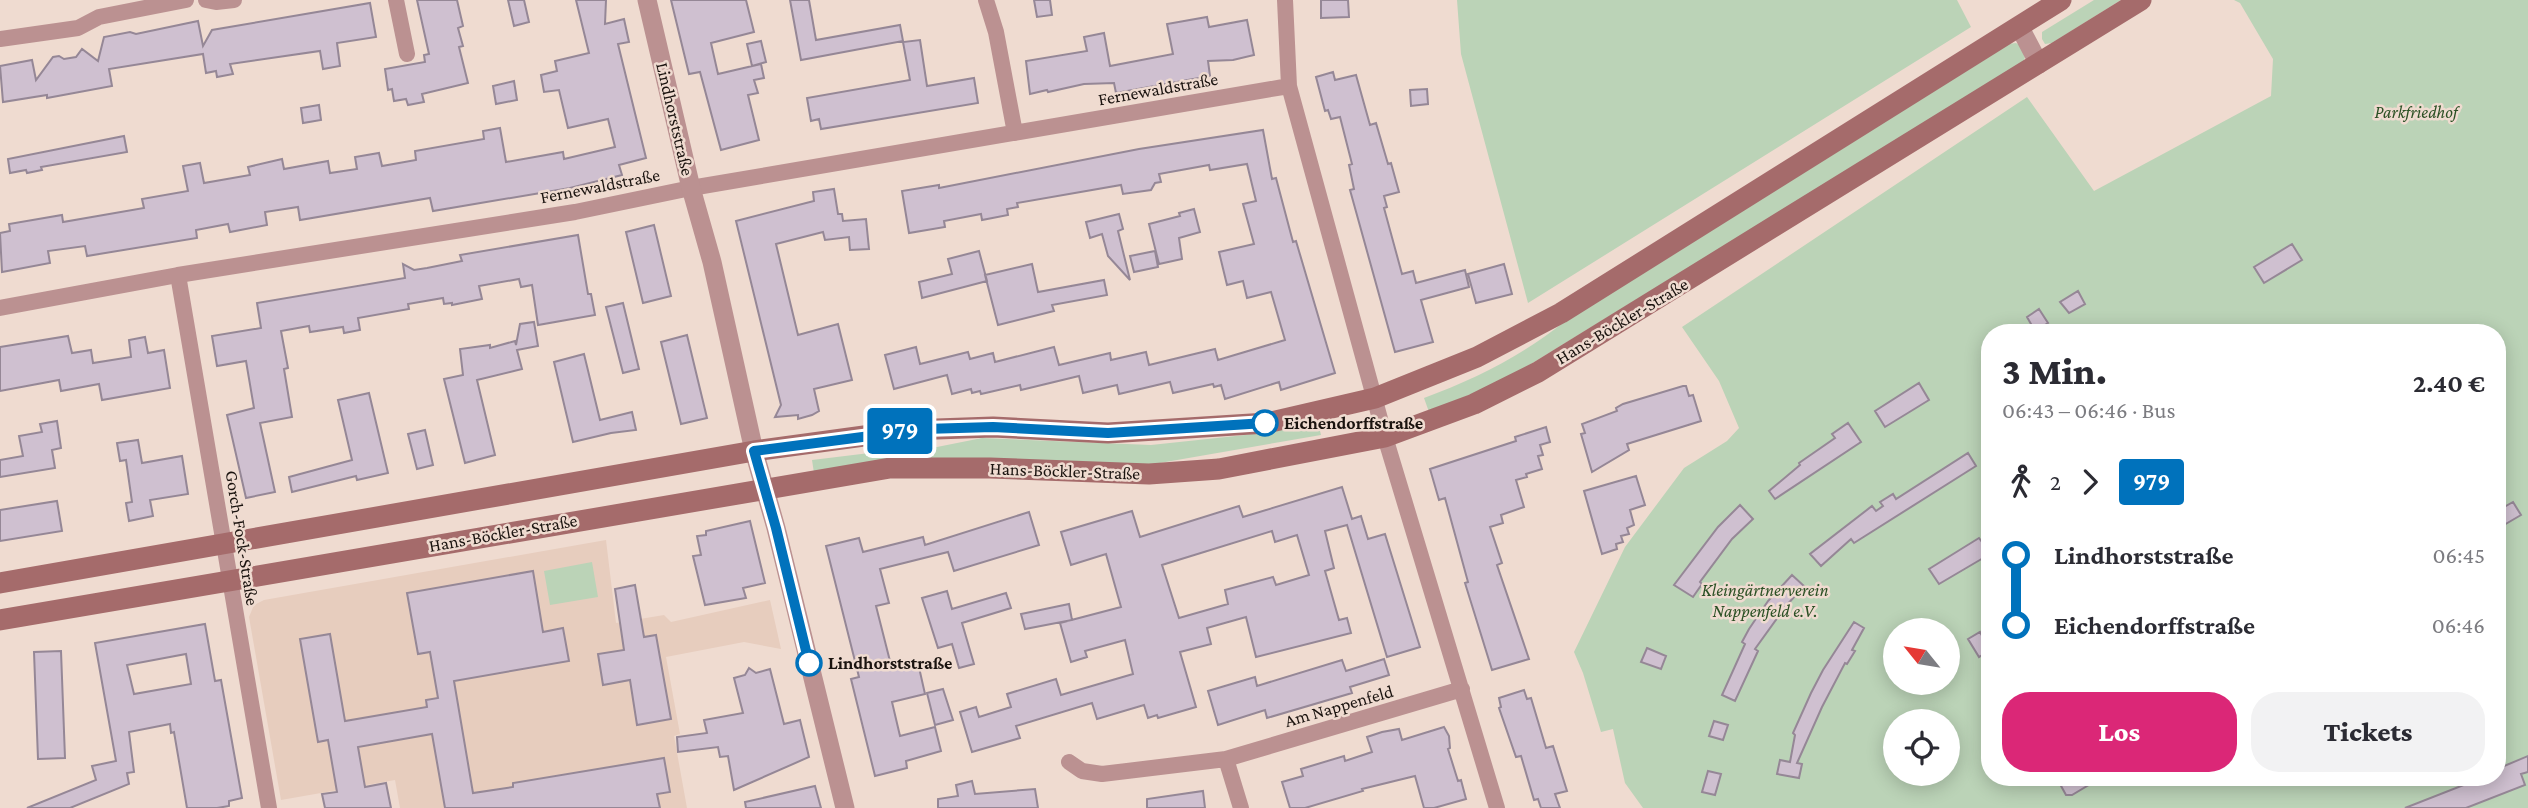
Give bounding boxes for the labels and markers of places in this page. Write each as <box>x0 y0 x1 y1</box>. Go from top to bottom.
marker: Eichendorffstraße <box>1252 410 1278 436</box>
place label: Eichendorffstraße <box>1284 413 1423 433</box>
marker: Lindhorststraße <box>796 650 822 676</box>
place label: Lindhorststraße <box>828 653 952 673</box>

